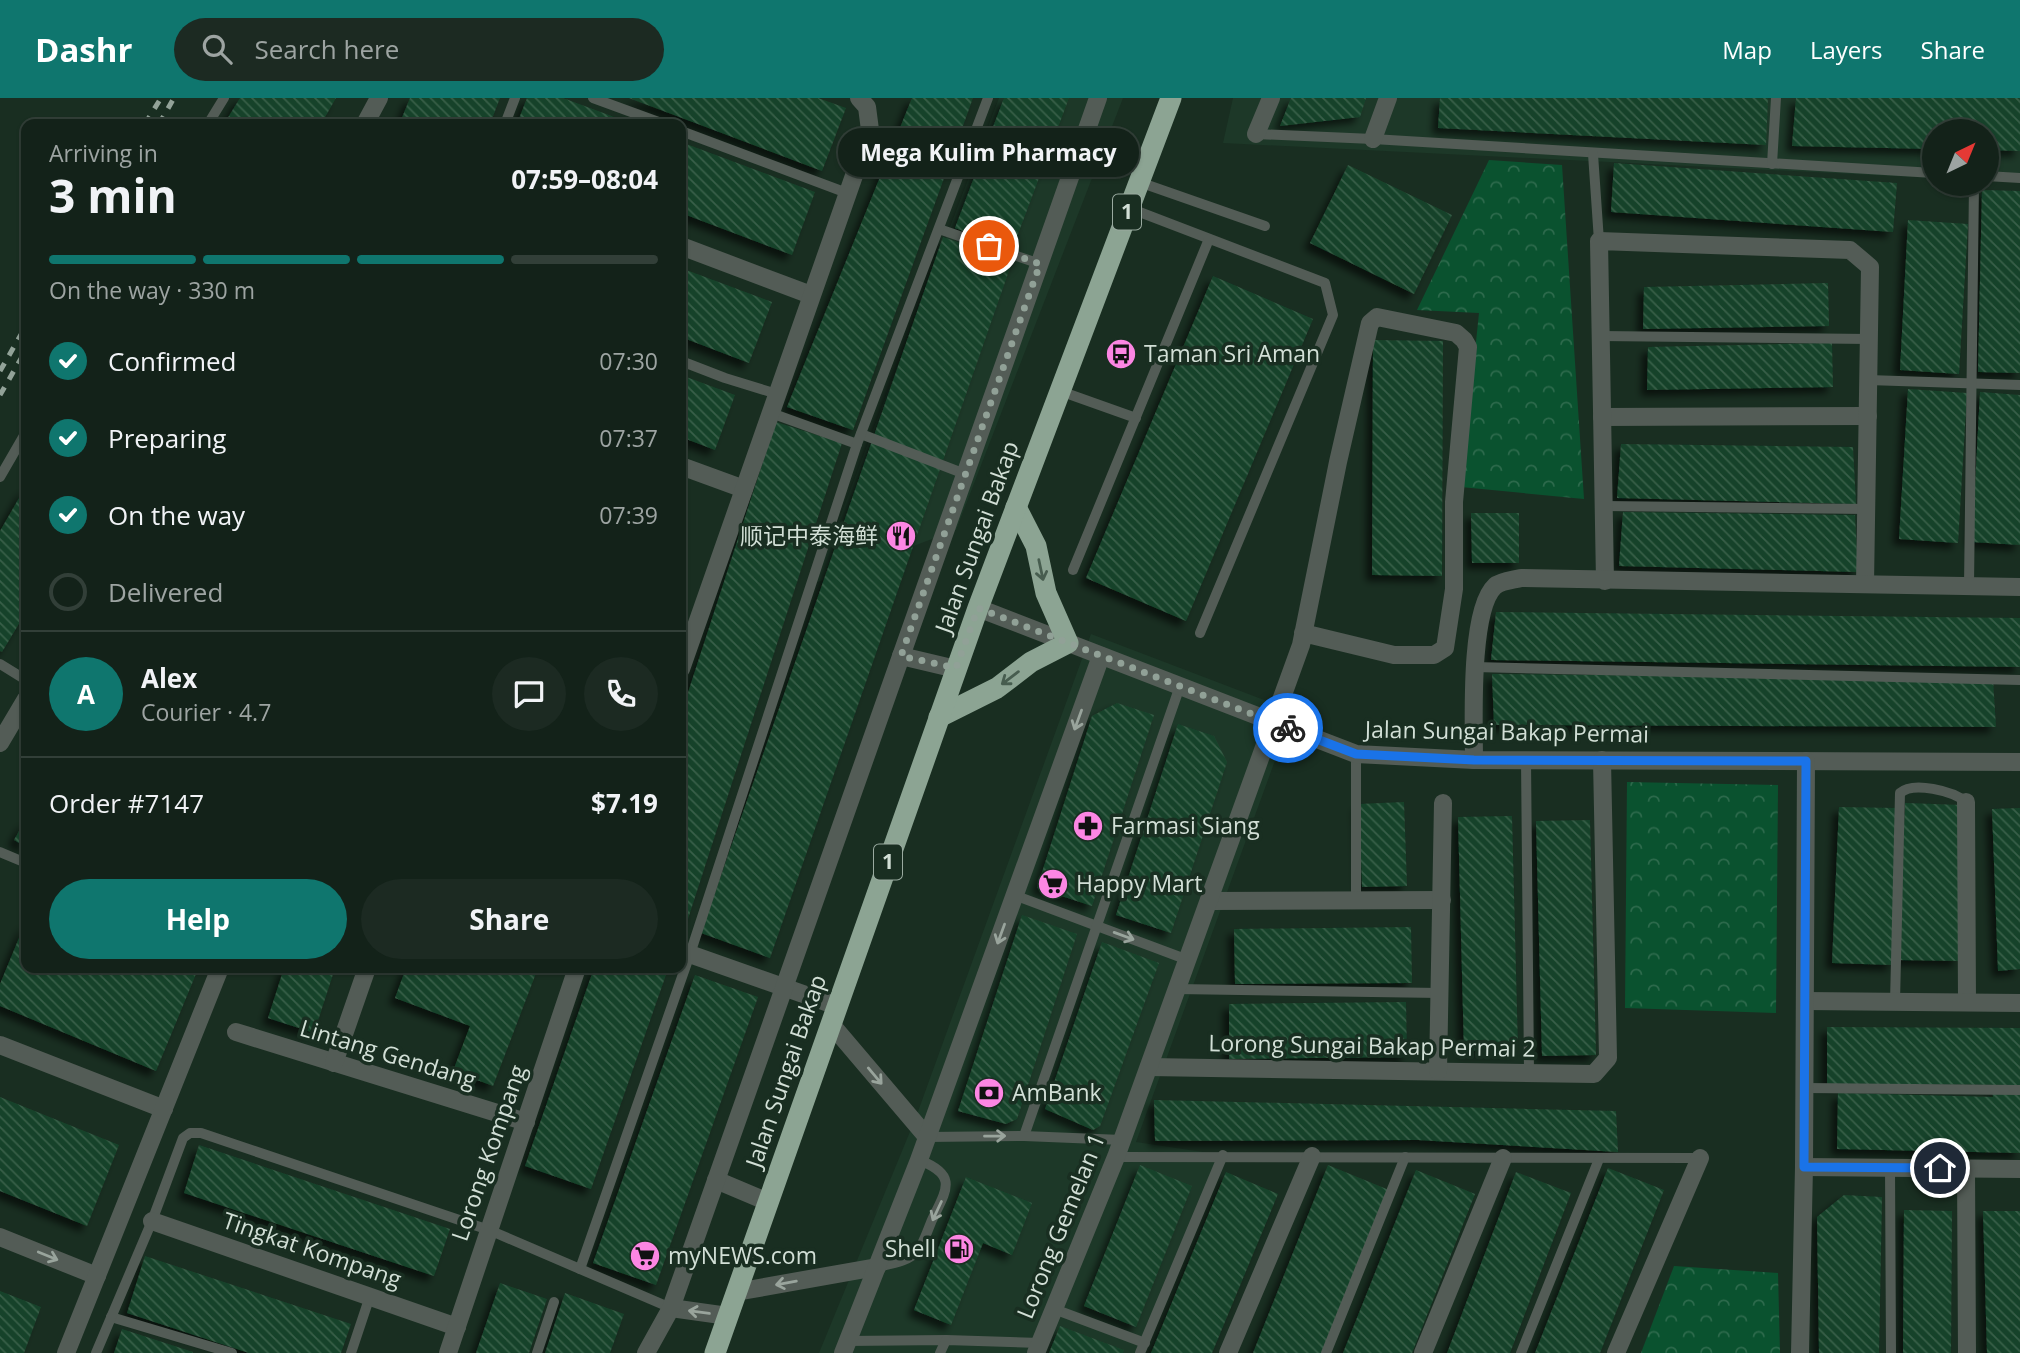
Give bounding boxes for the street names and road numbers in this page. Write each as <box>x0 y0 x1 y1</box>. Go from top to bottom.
road number: 1 <box>1113 194 1141 230</box>
street label: Jalan Sungai Bakap <box>926 436 1026 639</box>
street label: Jalan Sungai Bakap Permai <box>1363 712 1649 749</box>
road number: 1 <box>874 844 902 880</box>
street label: Jalan Sungai Bakap <box>736 970 833 1173</box>
street label: Lintang Gendang <box>296 1011 481 1095</box>
street label: Lorong Sungai Bakap Permai 2 <box>1208 1026 1536 1064</box>
street label: Lorong Kompang <box>443 1060 533 1245</box>
street label: Lorong Gemelan 1 <box>1008 1128 1112 1323</box>
street label: Tingkat Kompang <box>219 1204 406 1295</box>

